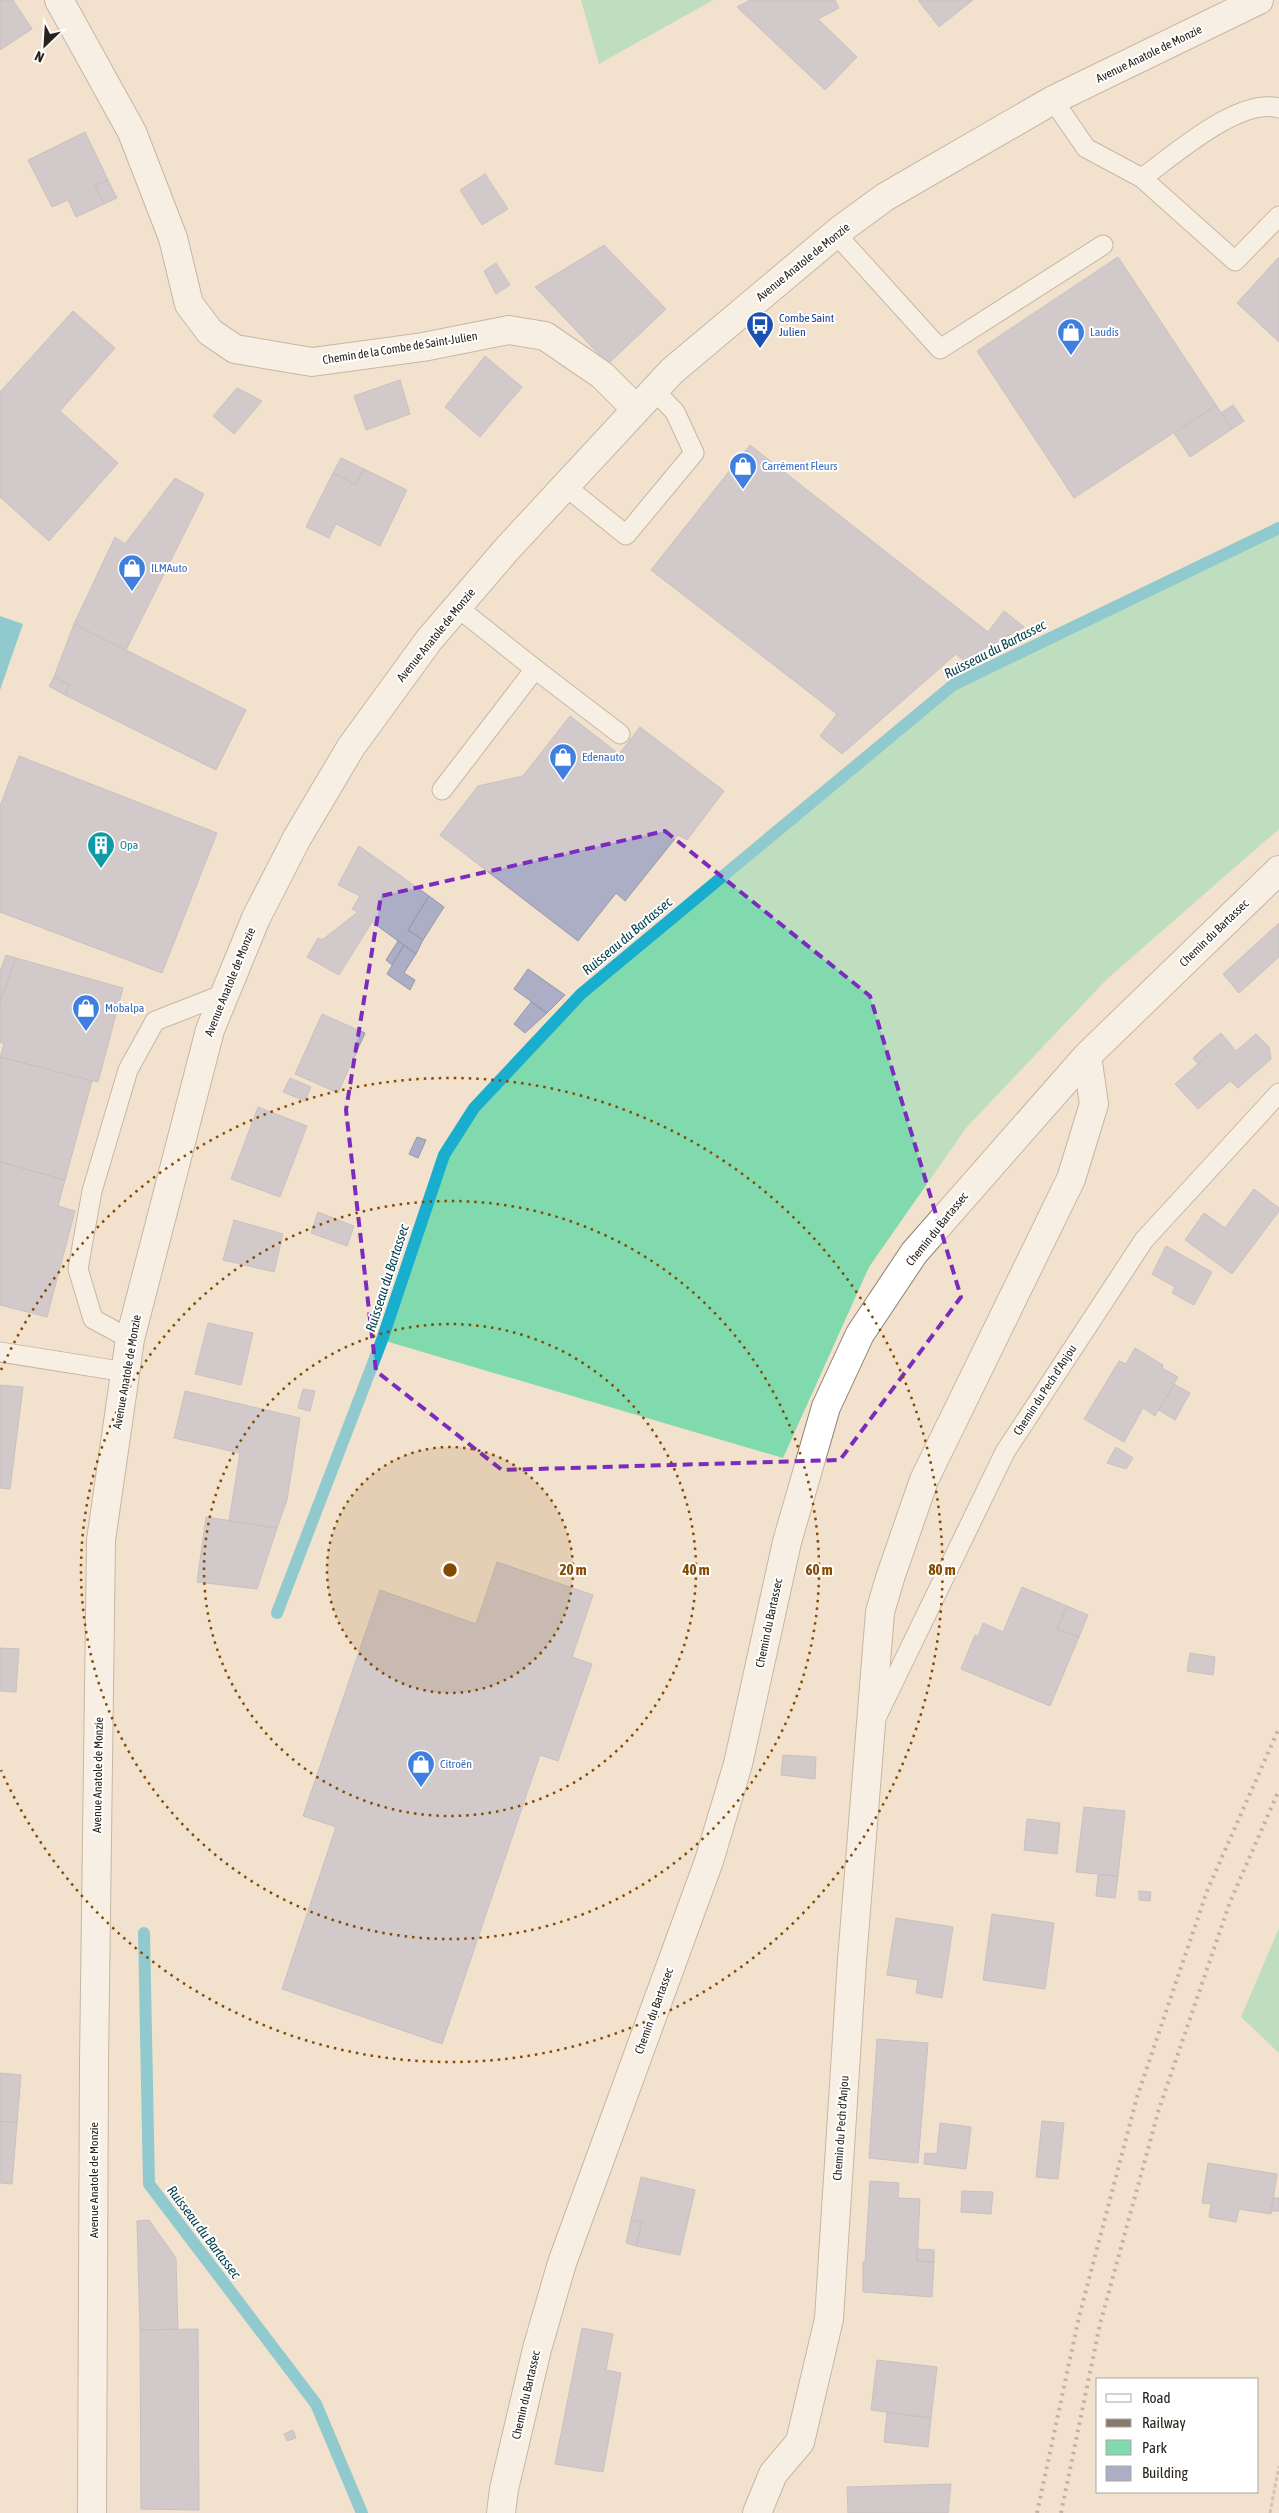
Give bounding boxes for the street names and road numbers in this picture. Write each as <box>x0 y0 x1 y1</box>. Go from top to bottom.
street label: Avenue Anatole de Monzie <box>1094 22 1204 86</box>
street label: Avenue Anatole de Monzie <box>753 220 853 304</box>
street label: Chemin de la Combe de Saint-Julien <box>322 329 478 367</box>
street label: Avenue Anatole de Monzie <box>394 585 478 685</box>
street label: Chemin du Bartassec <box>1177 896 1252 970</box>
street label: Avenue Anatole de Monzie <box>202 926 258 1038</box>
street label: Chemin du Bartassec <box>903 1189 971 1269</box>
street label: Avenue Anatole de Monzie <box>110 1314 144 1430</box>
street label: Chemin du Pech d'Anjou <box>1010 1342 1080 1438</box>
street label: Chemin du Bartassec <box>753 1577 785 1669</box>
street label: Avenue Anatole de Monzie <box>90 1717 106 1833</box>
street label: Chemin du Bartassec <box>632 1965 676 2056</box>
street label: Chemin du Pech d'Anjou <box>830 2075 852 2181</box>
street label: Avenue Anatole de Monzie <box>87 2122 101 2238</box>
street label: Chemin du Bartassec <box>509 2349 543 2441</box>

